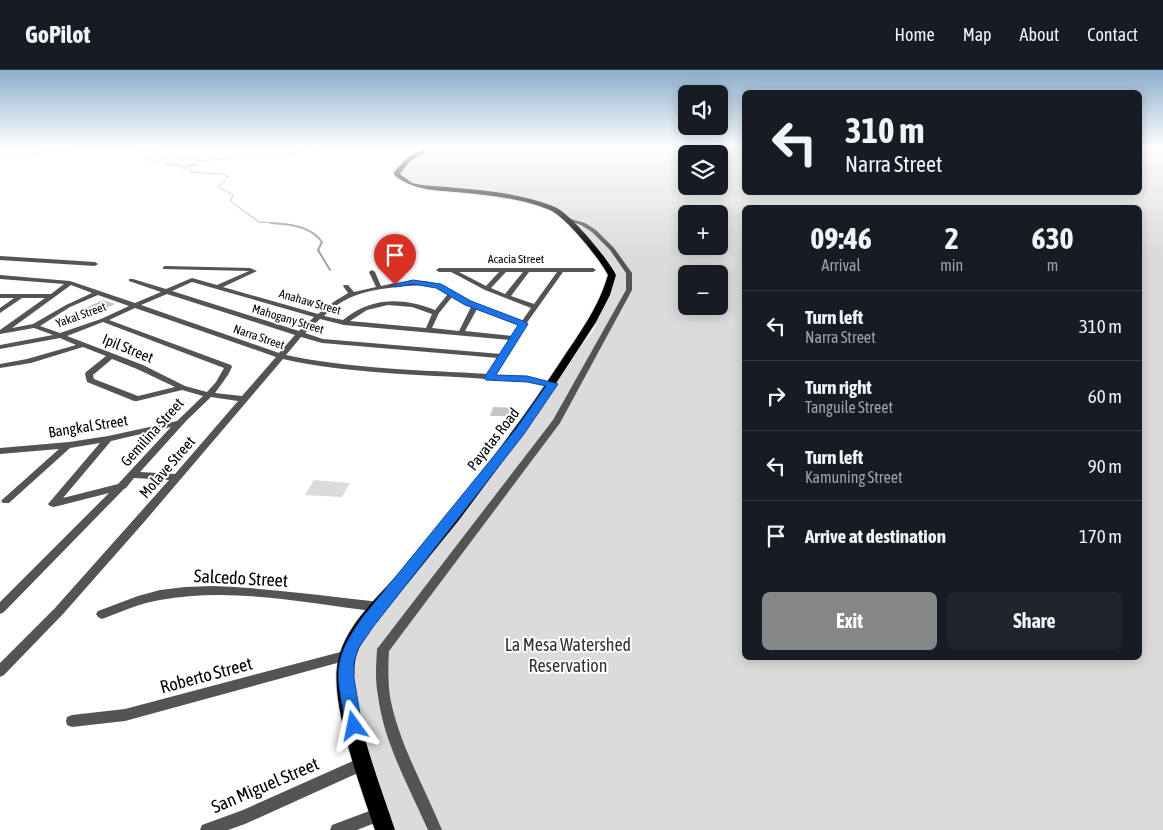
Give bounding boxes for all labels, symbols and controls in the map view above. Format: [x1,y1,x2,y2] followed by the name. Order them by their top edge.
[25,21,90,48] text: GoPilot
[895,24,935,45] text: Home
[963,24,992,45] text: Map
[1020,24,1059,45] text: About
[1087,24,1138,45] text: Contact
[678,85,728,315] map controls
[678,85,728,135] button: sound
[762,110,827,175] icon: left
[845,110,924,150] text: 310 m
[678,145,728,195] button: layers
[845,151,942,177] text: Narra Street
[678,205,728,255] button: +
[810,221,872,255] text: 09:46
[945,221,959,255] text: 2
[1031,221,1074,255] text: 630
[374,234,416,285] pin
[381,241,409,269] icon: arrive
[488,252,545,266] street label: Acacia Street
[822,256,861,274] text: Arrival
[940,256,963,274] text: min
[1047,256,1058,274] text: m
[678,265,728,315] button: −
[277,286,343,318] street label: Anahaw Street
[54,299,108,331] street label: Yakal Street
[250,301,326,337] street label: Mahogany Street
[805,306,863,328] text: Turn left
[762,312,790,340] icon: left
[1079,315,1122,337] text: 310 m
[232,322,287,352] street label: Narra Street
[805,328,876,346] text: Narra Street
[100,330,156,366] street label: Ipil Street
[805,376,872,398] text: Turn right
[762,382,790,410] icon: right
[1088,385,1122,407] text: 60 m
[117,394,187,470] street label: Gemilina Street
[805,398,893,416] text: Tanguile Street
[463,404,523,474] street label: Payatas Road
[47,411,129,441] street label: Bangkal Street
[136,433,198,501] street label: Molave Street
[805,446,863,468] text: Turn left
[762,452,790,480] icon: left
[1088,455,1122,477] text: 90 m
[805,468,903,486] text: Kamuning Street
[762,522,790,550] icon: arrive
[805,525,946,547] text: Arrive at destination
[1079,525,1122,547] text: 170 m
[193,565,289,591] street label: Salcedo Street
[762,592,937,650] button: Exit
[947,592,1122,650] button: Share
[505,634,631,676] park label: La Mesa Watershed Reservation
[158,653,254,697] street label: Roberto Street
[327,699,379,751] position arrow
[208,753,322,817] street label: San Miguel Street

